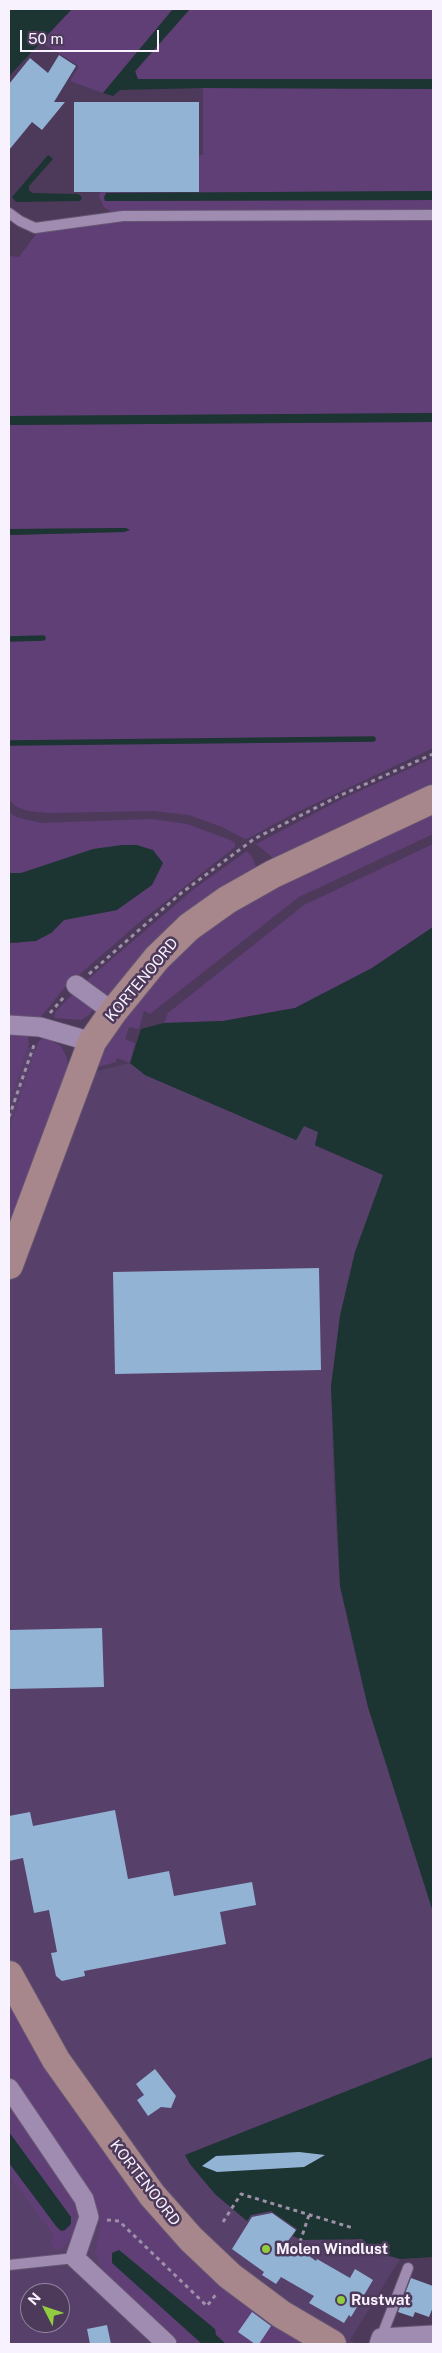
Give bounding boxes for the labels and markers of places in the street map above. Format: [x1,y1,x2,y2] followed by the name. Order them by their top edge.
[276,2240,388,2258] place label: Molen Windlust
[260,2243,272,2255] marker: Molen Windlust
[351,2291,410,2309] place label: Rustwat
[335,2294,347,2306] marker: Rustwat

